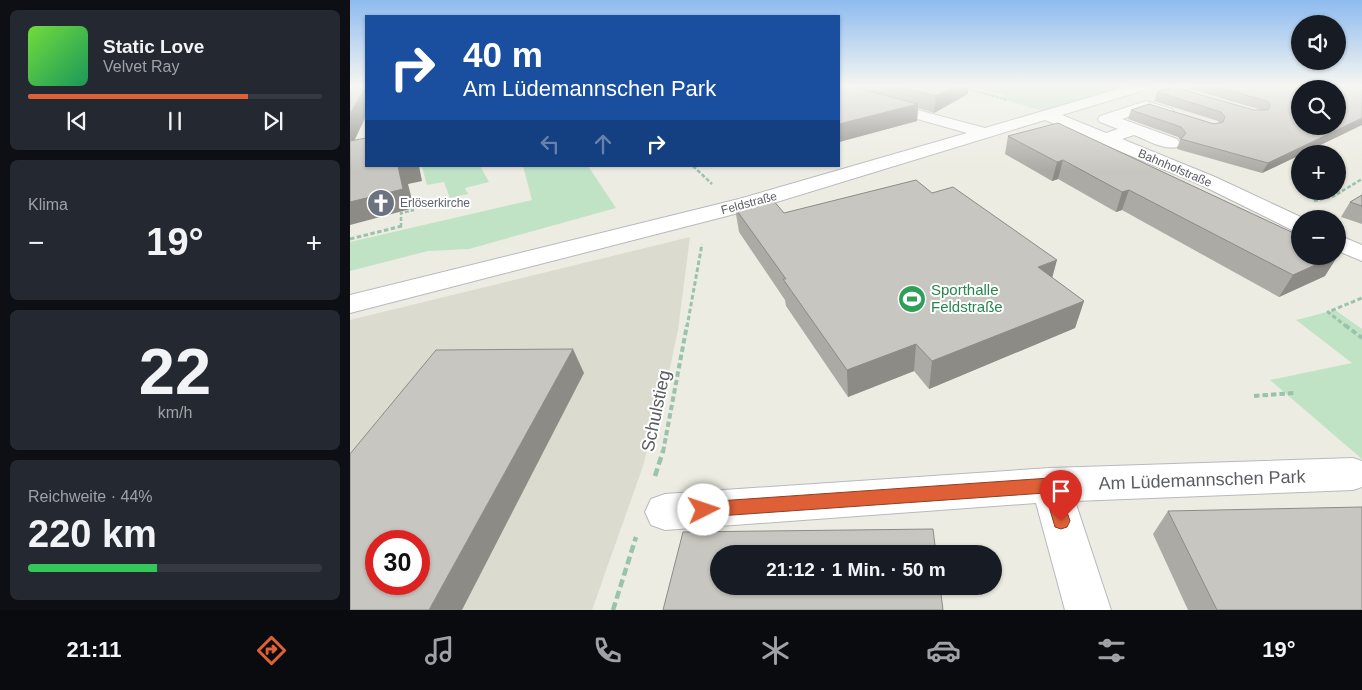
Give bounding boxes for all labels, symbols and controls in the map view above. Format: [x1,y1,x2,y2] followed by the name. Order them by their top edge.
[1291,15,1346,265] map controls
[1291,15,1346,70] button: sound
[380,35,445,100] icon: right
[463,35,543,74] text: 40 m
[103,36,204,57] text: Static Love
[103,58,179,75] text: Velvet Ray
[463,76,716,101] text: Am Lüdemannschen Park
[1291,80,1346,135] button: search
[63,107,91,135] icon: previous
[161,107,189,135] icon: pause
[259,107,287,135] icon: next
[536,130,564,158] icon: left
[589,130,617,158] icon: ahead
[642,130,670,158] icon: right
[1291,145,1346,200] button: +
[1136,146,1214,190] street label: Bahnhofstraße
[366,188,396,218] church icon: Erlöserkirche
[719,189,779,217] street label: Feldstraße
[28,196,68,213] text: Klima
[400,196,470,210] place label: Erlöserkirche
[1291,210,1346,265] button: −
[146,221,204,263] text: 19°
[28,227,44,258] text: −
[306,227,322,258] text: +
[931,281,1003,315] place label: Sporthalle Feldstraße
[897,284,927,314] sports icon: Sporthalle Feldstraße
[139,335,211,408] text: 22
[638,368,674,454] street label: Schulstieg
[158,404,192,421] text: km/h
[1098,466,1307,494] street label: Am Lüdemannschen Park
[1040,470,1082,521] pin
[1047,477,1075,505] icon: arrive
[677,483,729,535] position arrow
[28,488,153,505] text: Reichweite · 44%
[28,513,157,555] text: 220 km
[365,530,430,595] speed limit sign: 30
[766,559,946,580] text: 21:12 · 1 Min. · 50 m
[254,633,289,668] icon: directions
[422,633,457,668] icon: music
[590,633,625,668] icon: phone
[758,633,793,668] icon: climate
[926,633,961,668] icon: car
[1094,633,1129,668] icon: filters
[66,637,122,662] text: 21:11
[1262,637,1295,662] text: 19°

